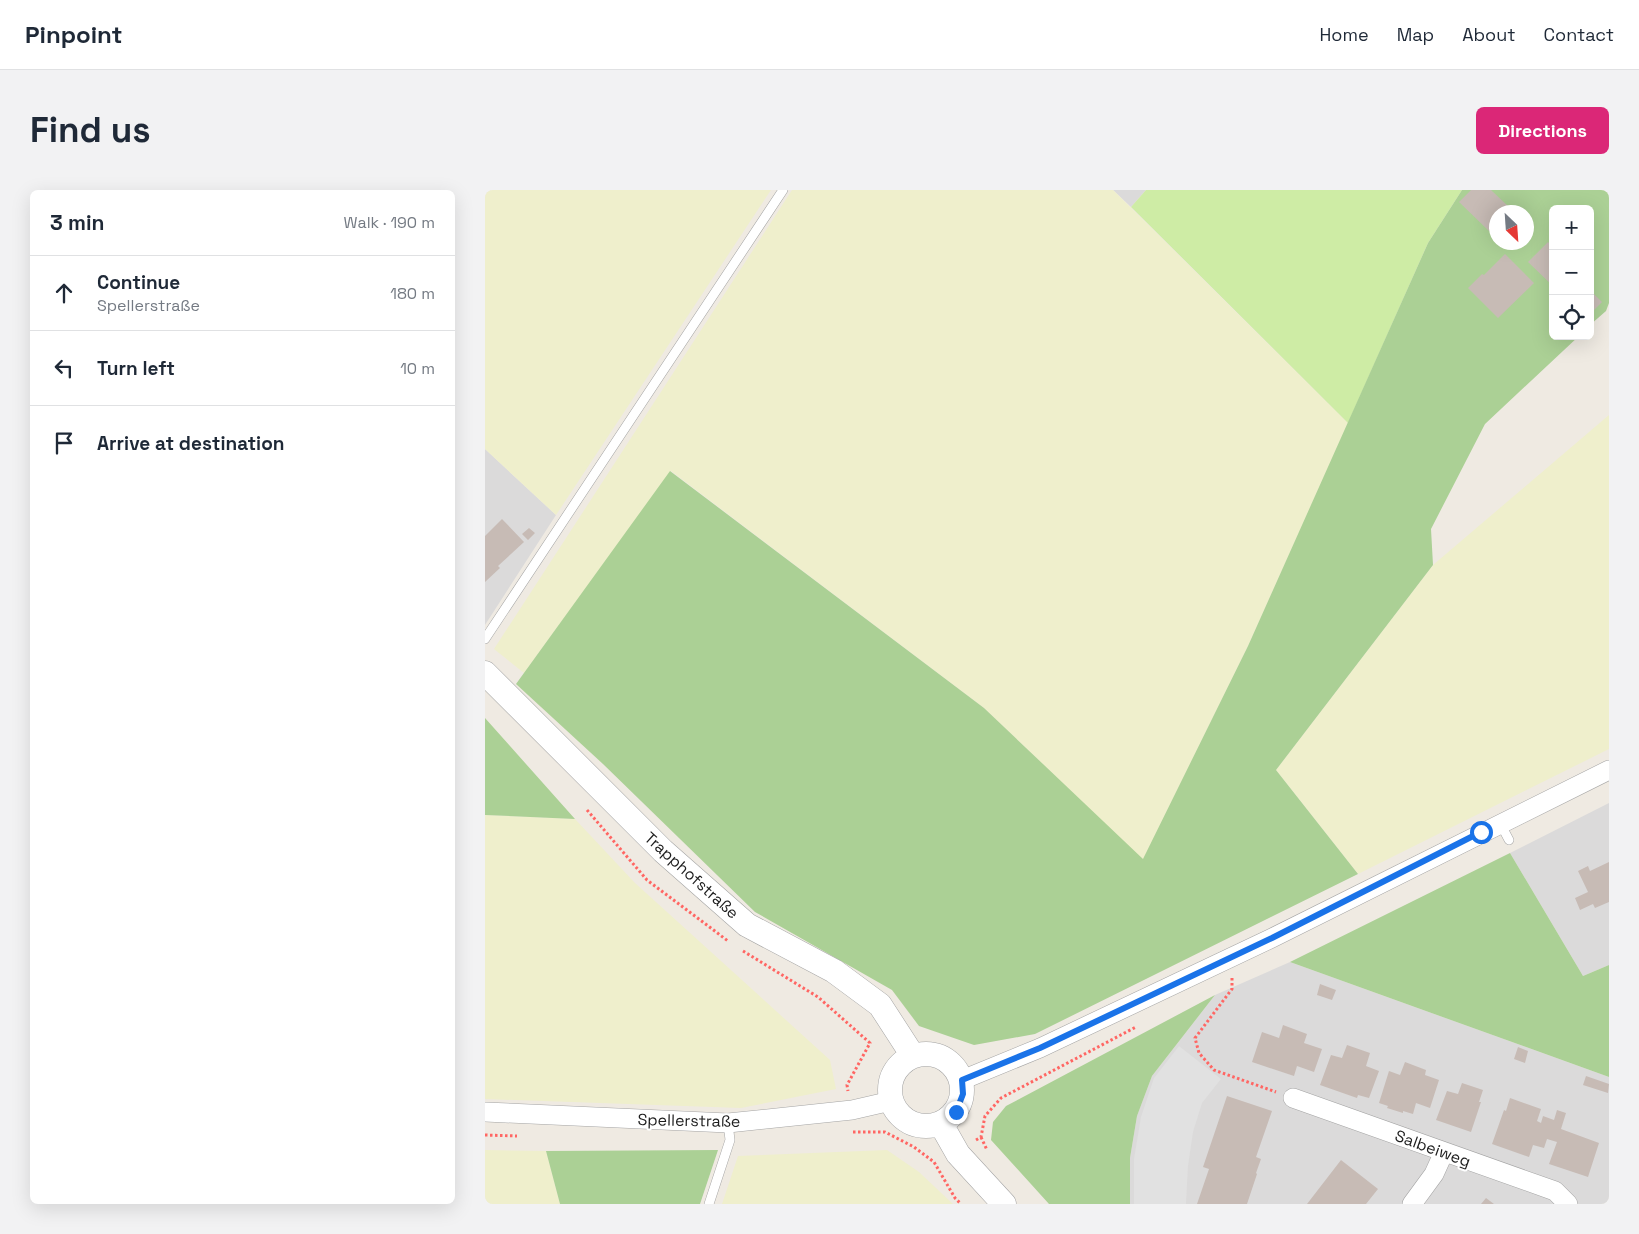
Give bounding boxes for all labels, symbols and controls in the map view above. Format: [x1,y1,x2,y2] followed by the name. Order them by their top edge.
[25,19,122,50] text: Pinpoint
[1320,23,1369,46] text: Home
[1397,23,1434,46] text: Map
[1462,23,1516,46] text: About
[1544,23,1614,46] text: Contact
[1476,107,1609,154] button: Directions
[30,108,151,152] text: Find us
[1489,205,1534,250] north arrow
[1549,205,1594,340] map controls
[1549,205,1594,250] button: +
[50,209,105,236] text: 3 min
[344,212,435,233] text: Walk · 190 m
[1549,250,1594,295] button: −
[97,270,180,295] text: Continue
[50,279,78,307] icon: ahead
[390,283,435,304] text: 180 m
[97,295,200,316] text: Spellerstraße
[1549,295,1594,340] button: locate
[50,354,78,382] icon: left
[97,356,175,381] text: Turn left
[400,358,435,379] text: 10 m
[50,429,78,457] icon: arrive
[97,431,285,456] text: Arrive at destination
[1470,821,1493,844] route start
[640,827,743,923] street label: Trapphofstraße
[945,1101,968,1124] route end
[637,1109,741,1132] street label: Spellerstraße
[1392,1125,1474,1172] street label: Salbeiweg

